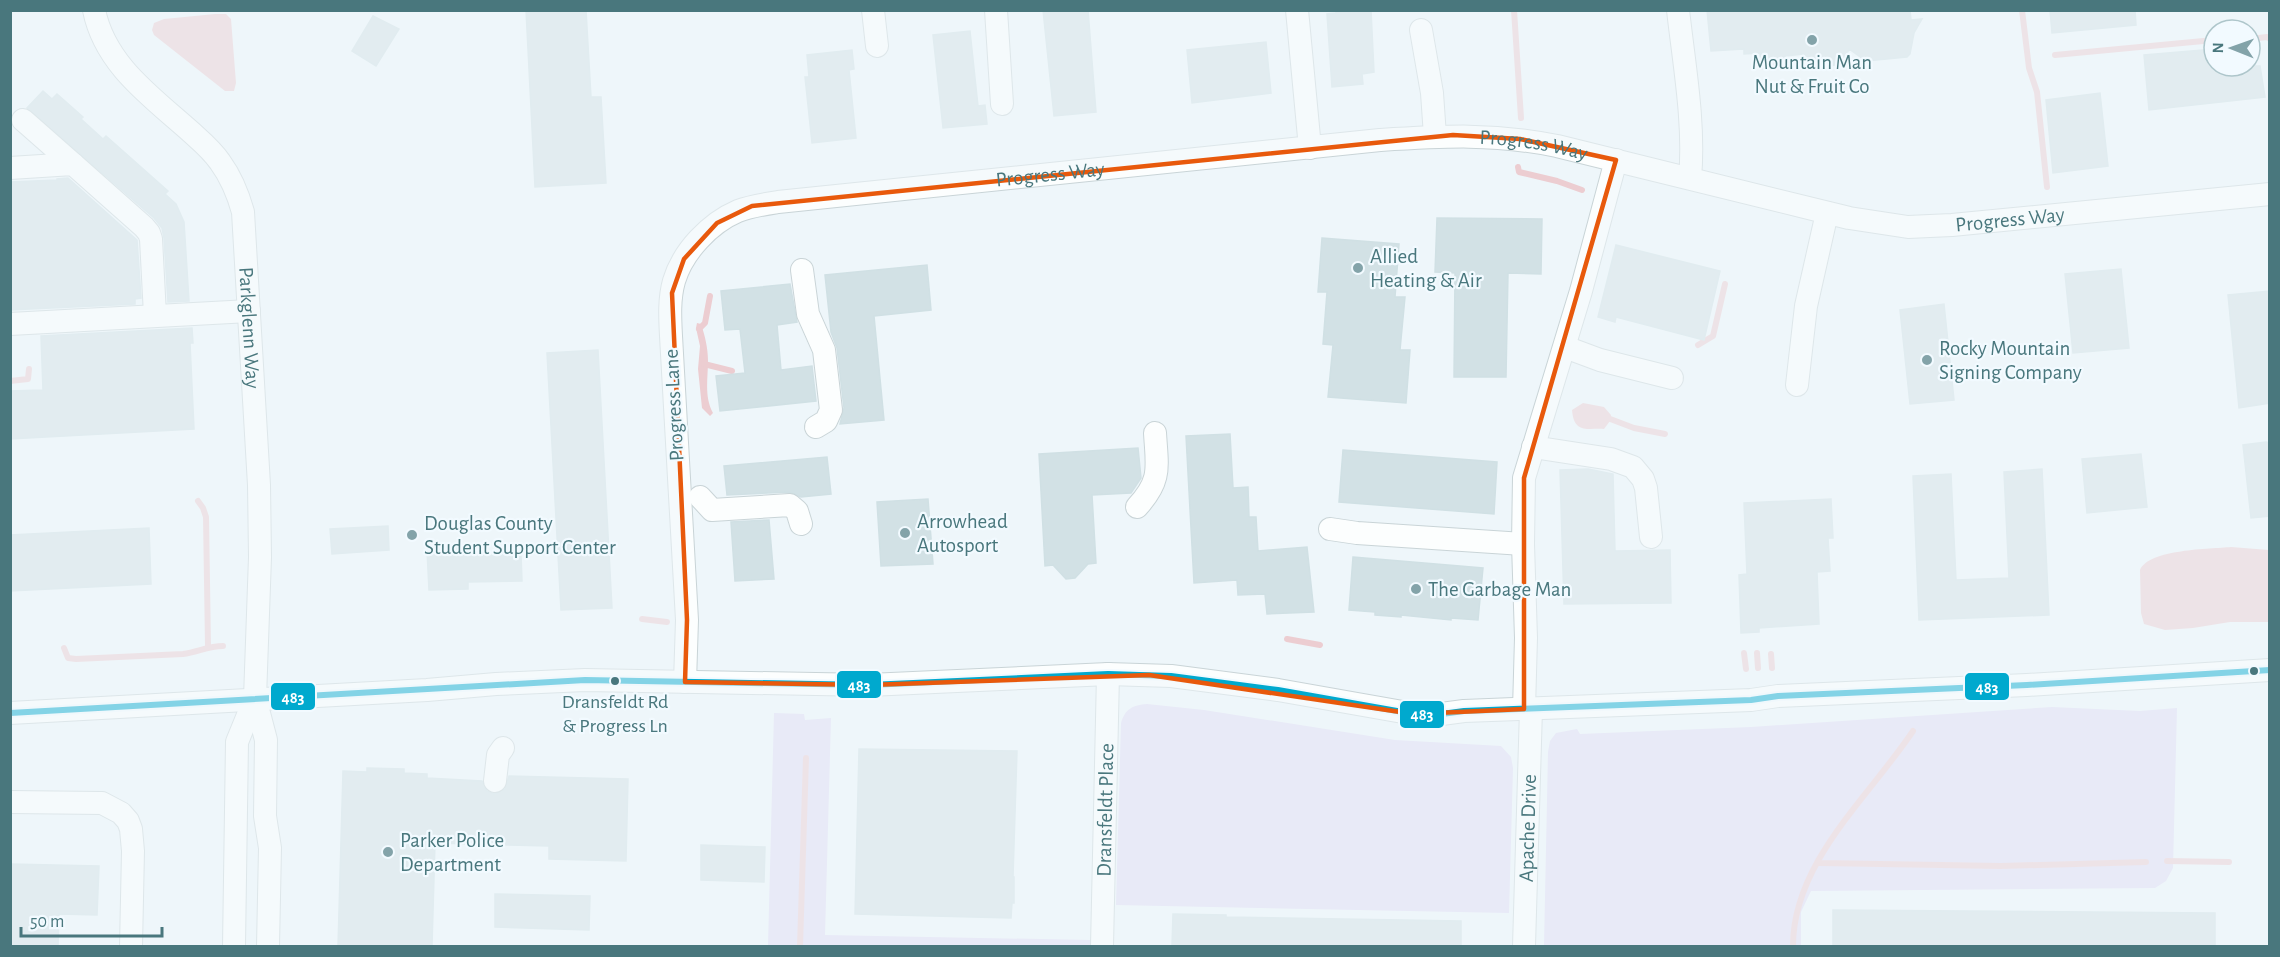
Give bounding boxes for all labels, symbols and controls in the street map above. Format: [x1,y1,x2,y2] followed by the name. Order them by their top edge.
[2202,18,2262,78] north arrow
[1805,33,1819,47] marker: Mountain Man Nut & Fruit Co
[2210,42,2226,53] text: N
[1752,52,1872,97] place label: Mountain Man Nut & Fruit Co
[1479,126,1590,164] street label: Progress Way
[995,158,1106,190] street label: Progress Way
[1954,204,2065,235] street label: Progress Way
[1370,246,1482,291] place label: Allied Heating & Air
[1351,261,1365,275] marker: Allied Heating & Air
[236,266,264,389] street label: Parkglenn Way
[1939,338,2082,383] place label: Rocky Mountain Signing Company
[661,348,687,462] street label: Progress Lane
[1920,353,1934,367] marker: Rocky Mountain Signing Company
[917,511,1008,556] place label: Arrowhead Autosport
[424,513,616,558] place label: Douglas County Student Support Center
[898,526,912,540] marker: Arrowhead Autosport
[405,528,419,542] marker: Douglas County Student Support Center
[1428,579,1571,600] place label: The Garbage Man
[1409,582,1423,596] marker: The Garbage Man
[2248,665,2260,677] unlabelled marker
[836,670,882,699] line badge: 483
[1964,672,2010,701] line badge: 483
[609,675,621,687] marker: Dransfeldt Rd & Progress Ln
[848,678,871,694] text: 483
[1976,680,1999,696] text: 483
[270,682,316,711] line badge: 483
[282,690,305,706] text: 483
[562,692,668,736] place label: Dransfeldt Rd & Progress Ln
[1399,700,1445,729] line badge: 483
[1411,707,1434,723] text: 483
[1093,743,1117,877] street label: Dransfeldt Place
[1515,774,1540,882] street label: Apache Drive
[400,830,504,875] place label: Parker Police Department
[381,845,395,859] marker: Parker Police Department
[21,900,162,938] scale bar
[30,913,64,931] text: 50 m

